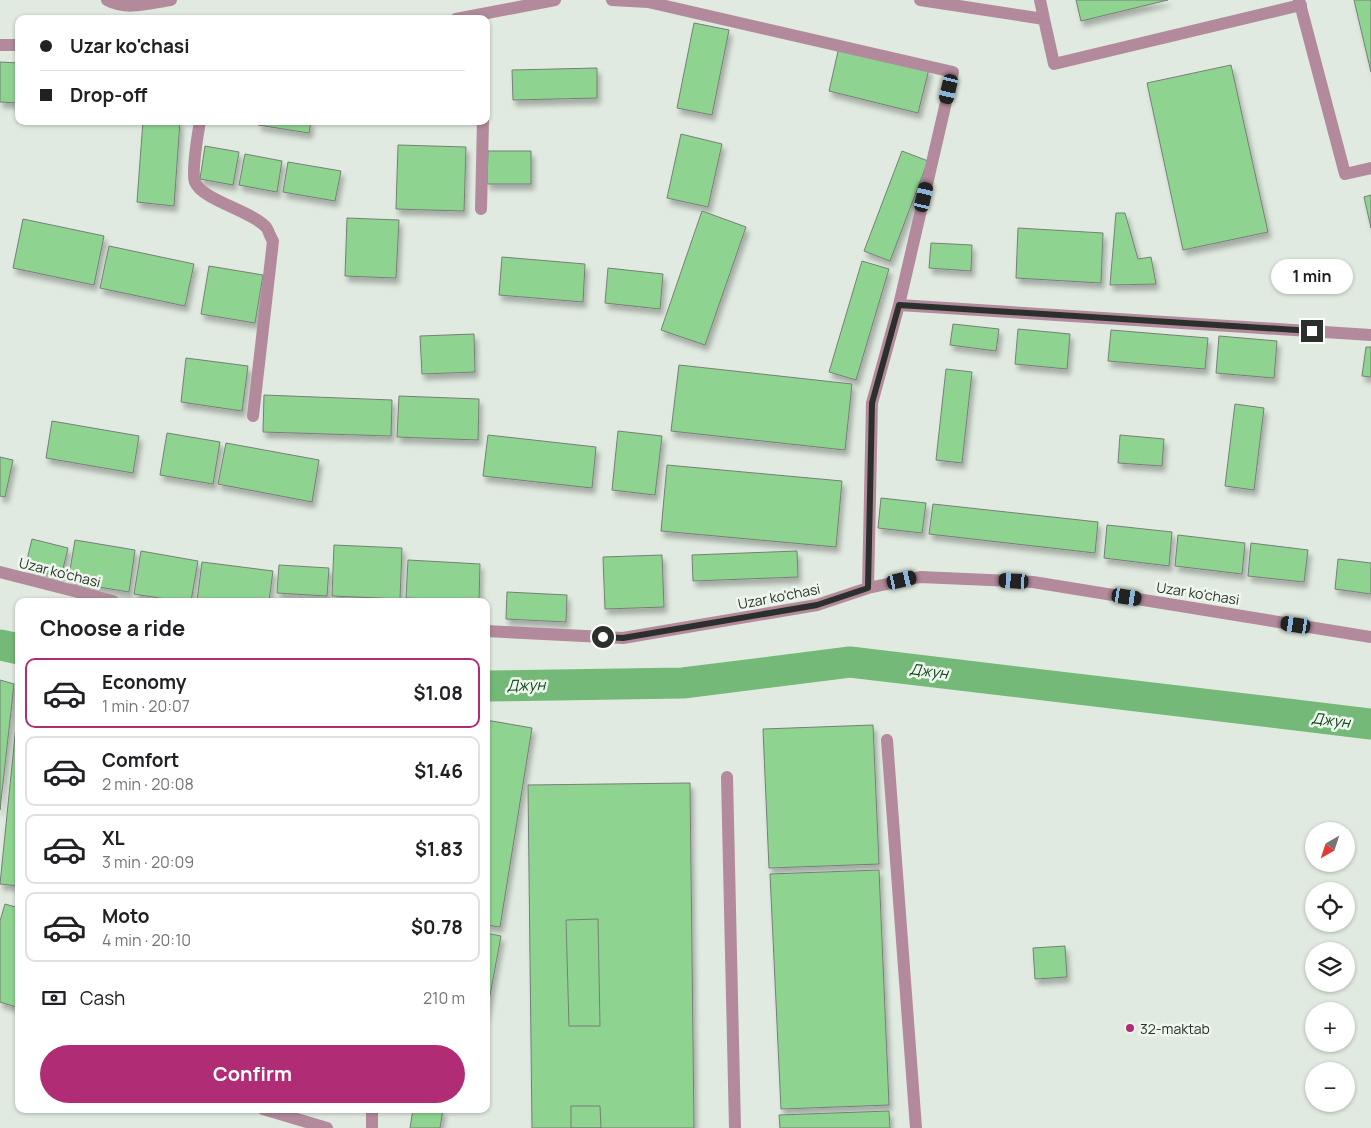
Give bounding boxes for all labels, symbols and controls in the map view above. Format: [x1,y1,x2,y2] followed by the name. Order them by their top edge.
[70,33,190,59] text: Uzar ko'chasi
[938,73,959,105] car
[70,82,147,108] text: Drop-off
[913,181,934,213] car
[1271,258,1353,294] callout: 1 min
[1292,265,1332,287] text: 1 min
[1301,320,1323,342] route end
[17,553,103,591] street label: Uzar ko'chasi
[885,569,918,591] car
[998,573,1029,589] car
[1155,577,1241,609] street label: Uzar ko'chasi
[736,579,822,613] street label: Uzar ko'chasi
[1111,587,1142,607] car
[40,613,185,643] text: Choose a ride
[1280,615,1311,635] car
[592,626,614,648] route start
[909,658,950,684] water label: Джун
[102,669,186,695] text: Economy
[42,671,87,716] icon: car
[507,674,546,696] water label: Джун
[414,680,463,706] text: $1.08
[102,695,190,717] text: 1 min · 20:07
[1311,707,1352,733] water label: Джун
[102,747,179,773] text: Comfort
[42,749,87,794] icon: car
[414,758,463,784] text: $1.46
[102,773,194,795] text: 2 min · 20:08
[1305,822,1355,872] north arrow
[1305,822,1355,1112] map controls
[102,825,125,851] text: XL
[42,827,87,872] icon: car
[415,836,463,862] text: $1.83
[102,851,194,873] text: 3 min · 20:09
[1305,882,1355,932] button: locate
[102,903,149,929] text: Moto
[42,905,87,950] icon: car
[411,914,463,940] text: $0.78
[102,929,191,951] text: 4 min · 20:10
[1305,942,1355,992] button: layers
[40,984,68,1012] icon: cash
[80,985,125,1011] text: Cash
[423,987,465,1009] text: 210 m
[1305,1002,1355,1052] button: +
[1140,1019,1210,1038] place label: 32-maktab
[1124,1022,1136,1034] marker: 32-maktab
[40,1045,465,1103] button: Confirm
[1305,1062,1355,1112] button: −

